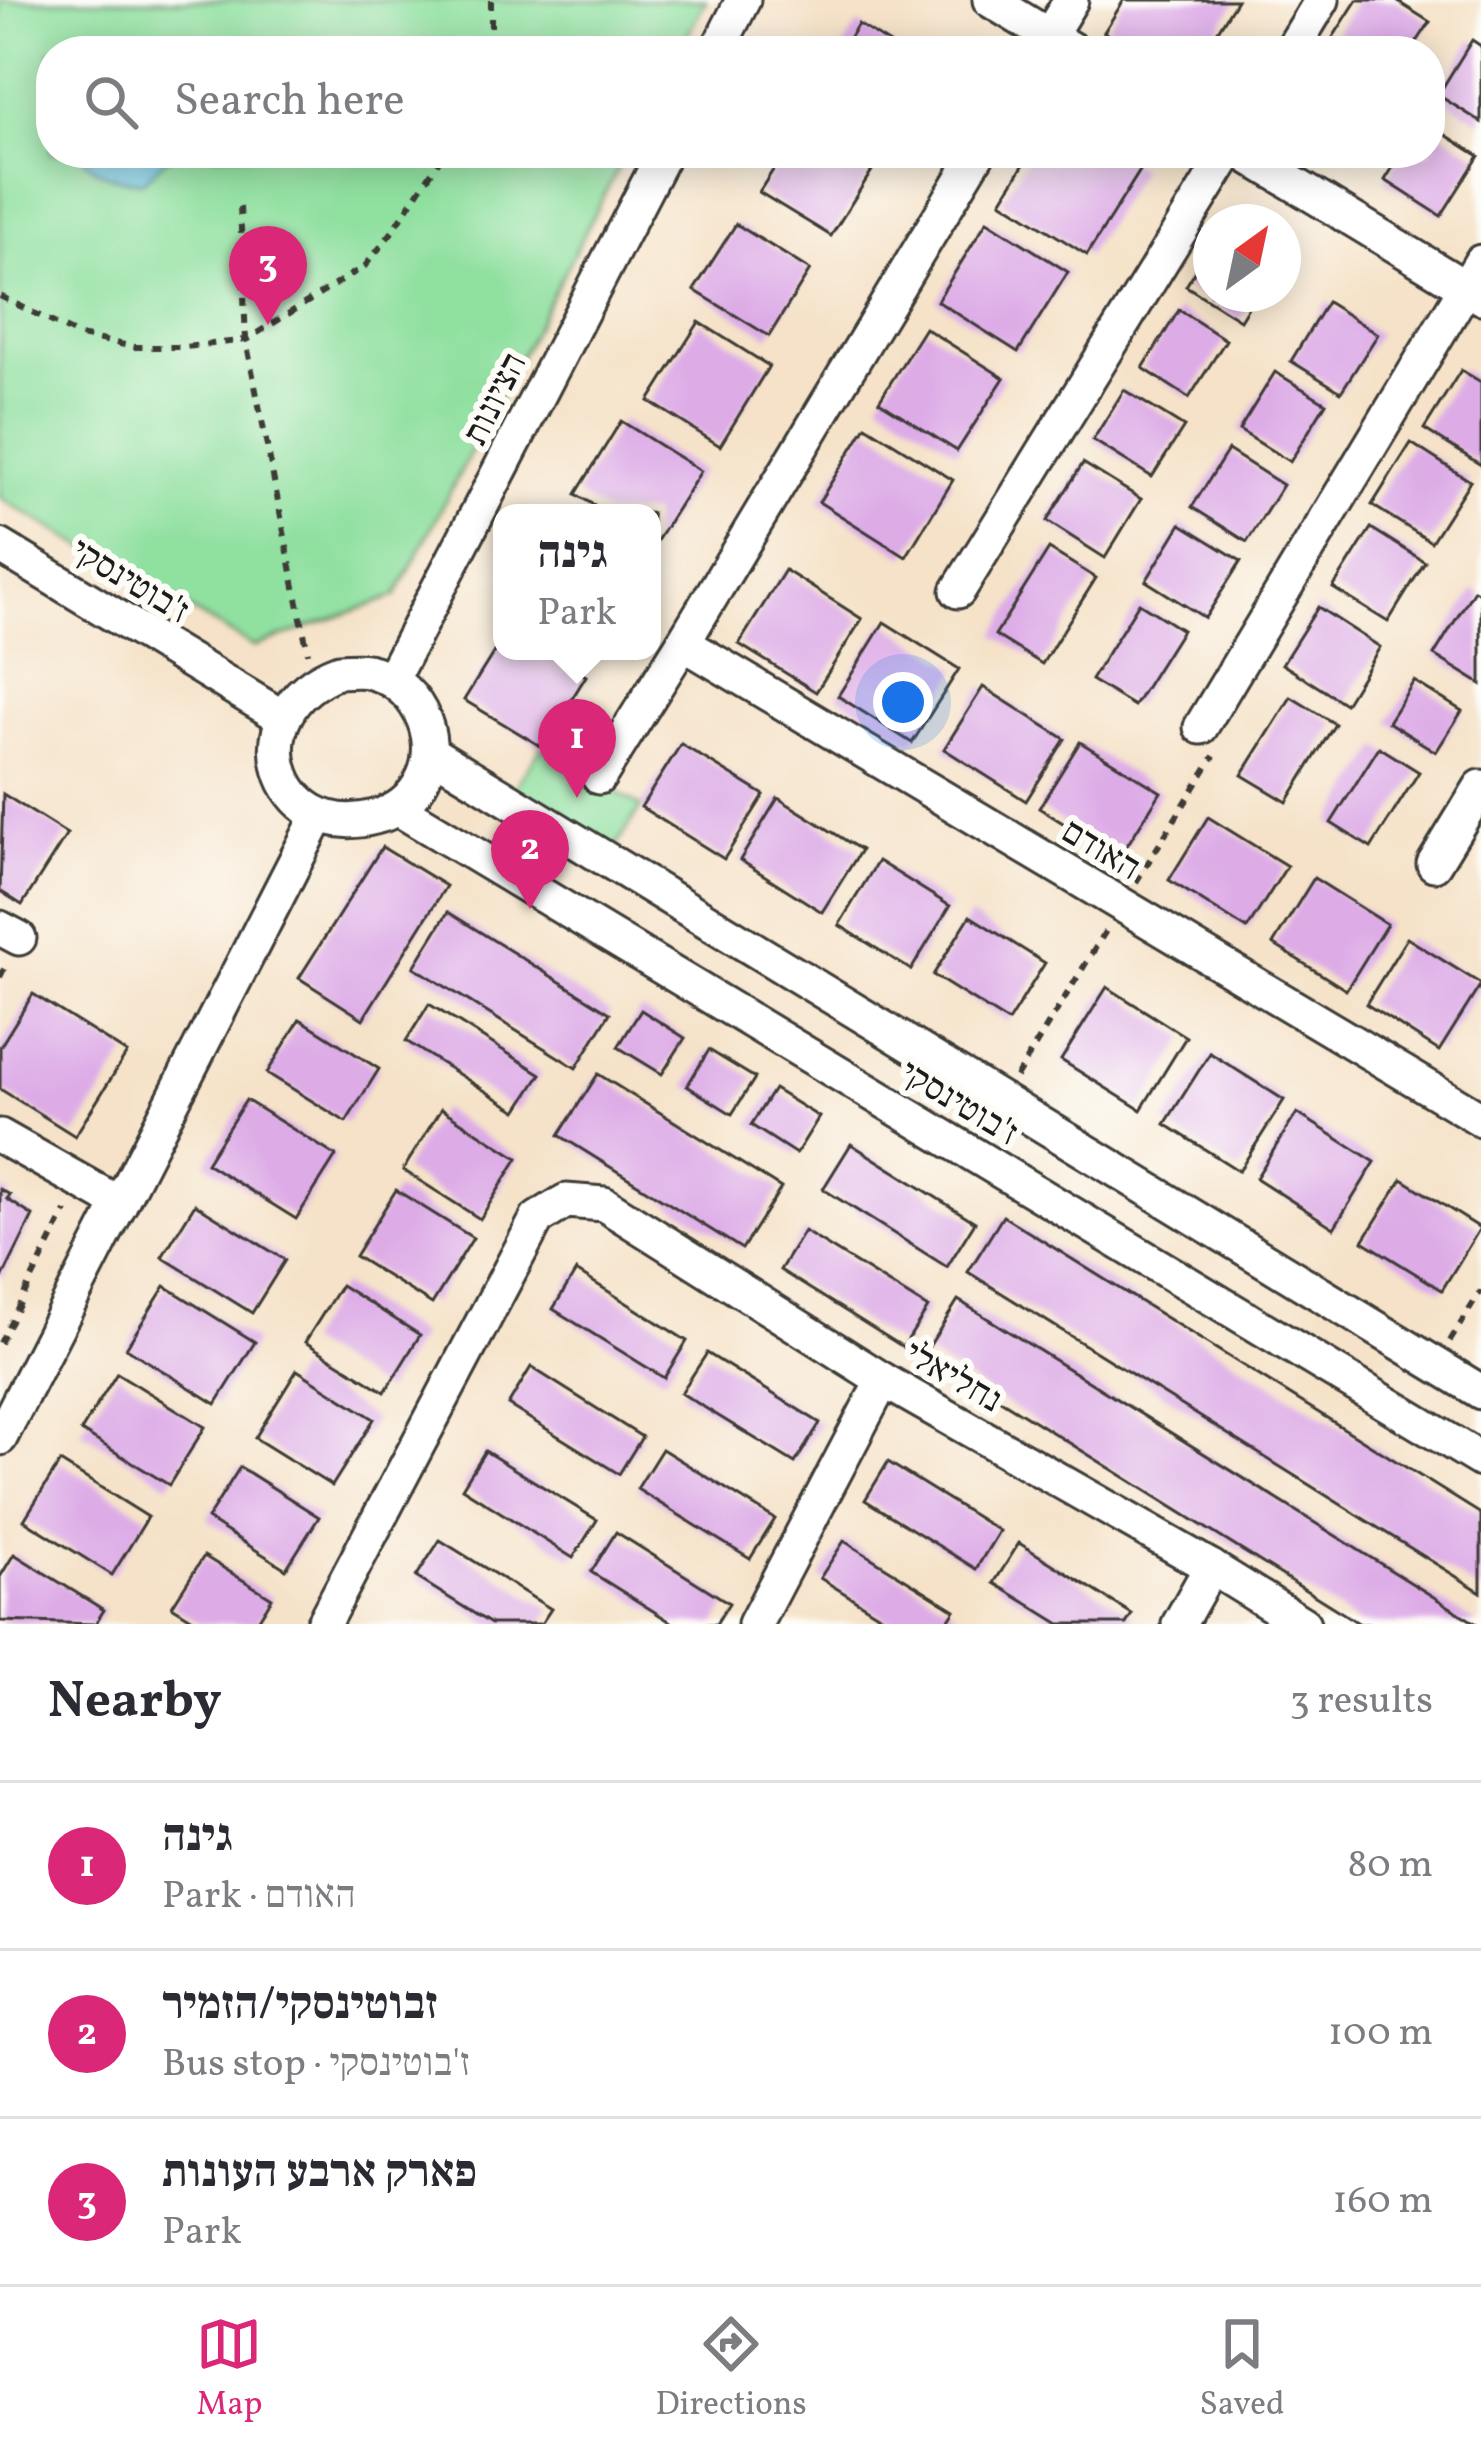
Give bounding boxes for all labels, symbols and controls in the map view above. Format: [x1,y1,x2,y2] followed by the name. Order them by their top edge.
[36,36,1445,168] search box
[78,69,144,135] icon: search
[174,71,405,134] text: Search here
[1193,204,1301,312] north arrow
[229,226,307,325] pin: 3
[452,345,541,455] street label: הציונות
[493,504,661,660] popup
[537,524,608,587] text: גינה
[60,528,198,637] street label: ז'בוטינסקי
[537,587,617,641] text: Park
[873,672,933,732] your location
[538,699,616,798] pin: 1
[1051,808,1149,894] street label: האודם
[491,810,569,909] pin: 2
[889,1050,1027,1159] street label: ז'בוטינסקי
[894,1330,1010,1426] street label: נחליאלי
[48,1667,222,1738] text: Nearby
[1290,1675,1433,1729] text: 3 results
[162,1807,233,1870] text: גינה
[79,1839,95,1893] text: 1
[1347,1839,1433,1893] text: 80 m
[162,1870,356,1924] text: Park · האודם
[162,1975,438,2038] text: זבוטינסקי/הזמיר
[77,2007,97,2061] text: 2
[1328,2007,1433,2061] text: 100 m
[162,2038,470,2092] text: Bus stop · ז'בוטינסקי
[162,2143,477,2206] text: פארק ארבע העונות
[77,2175,97,2229] text: 3
[1332,2175,1433,2229] text: 160 m
[162,2206,242,2260] text: Park
[196,2311,263,2429] tab: Map
[655,2311,807,2429] tab: Directions
[1200,2311,1285,2429] tab: Saved

